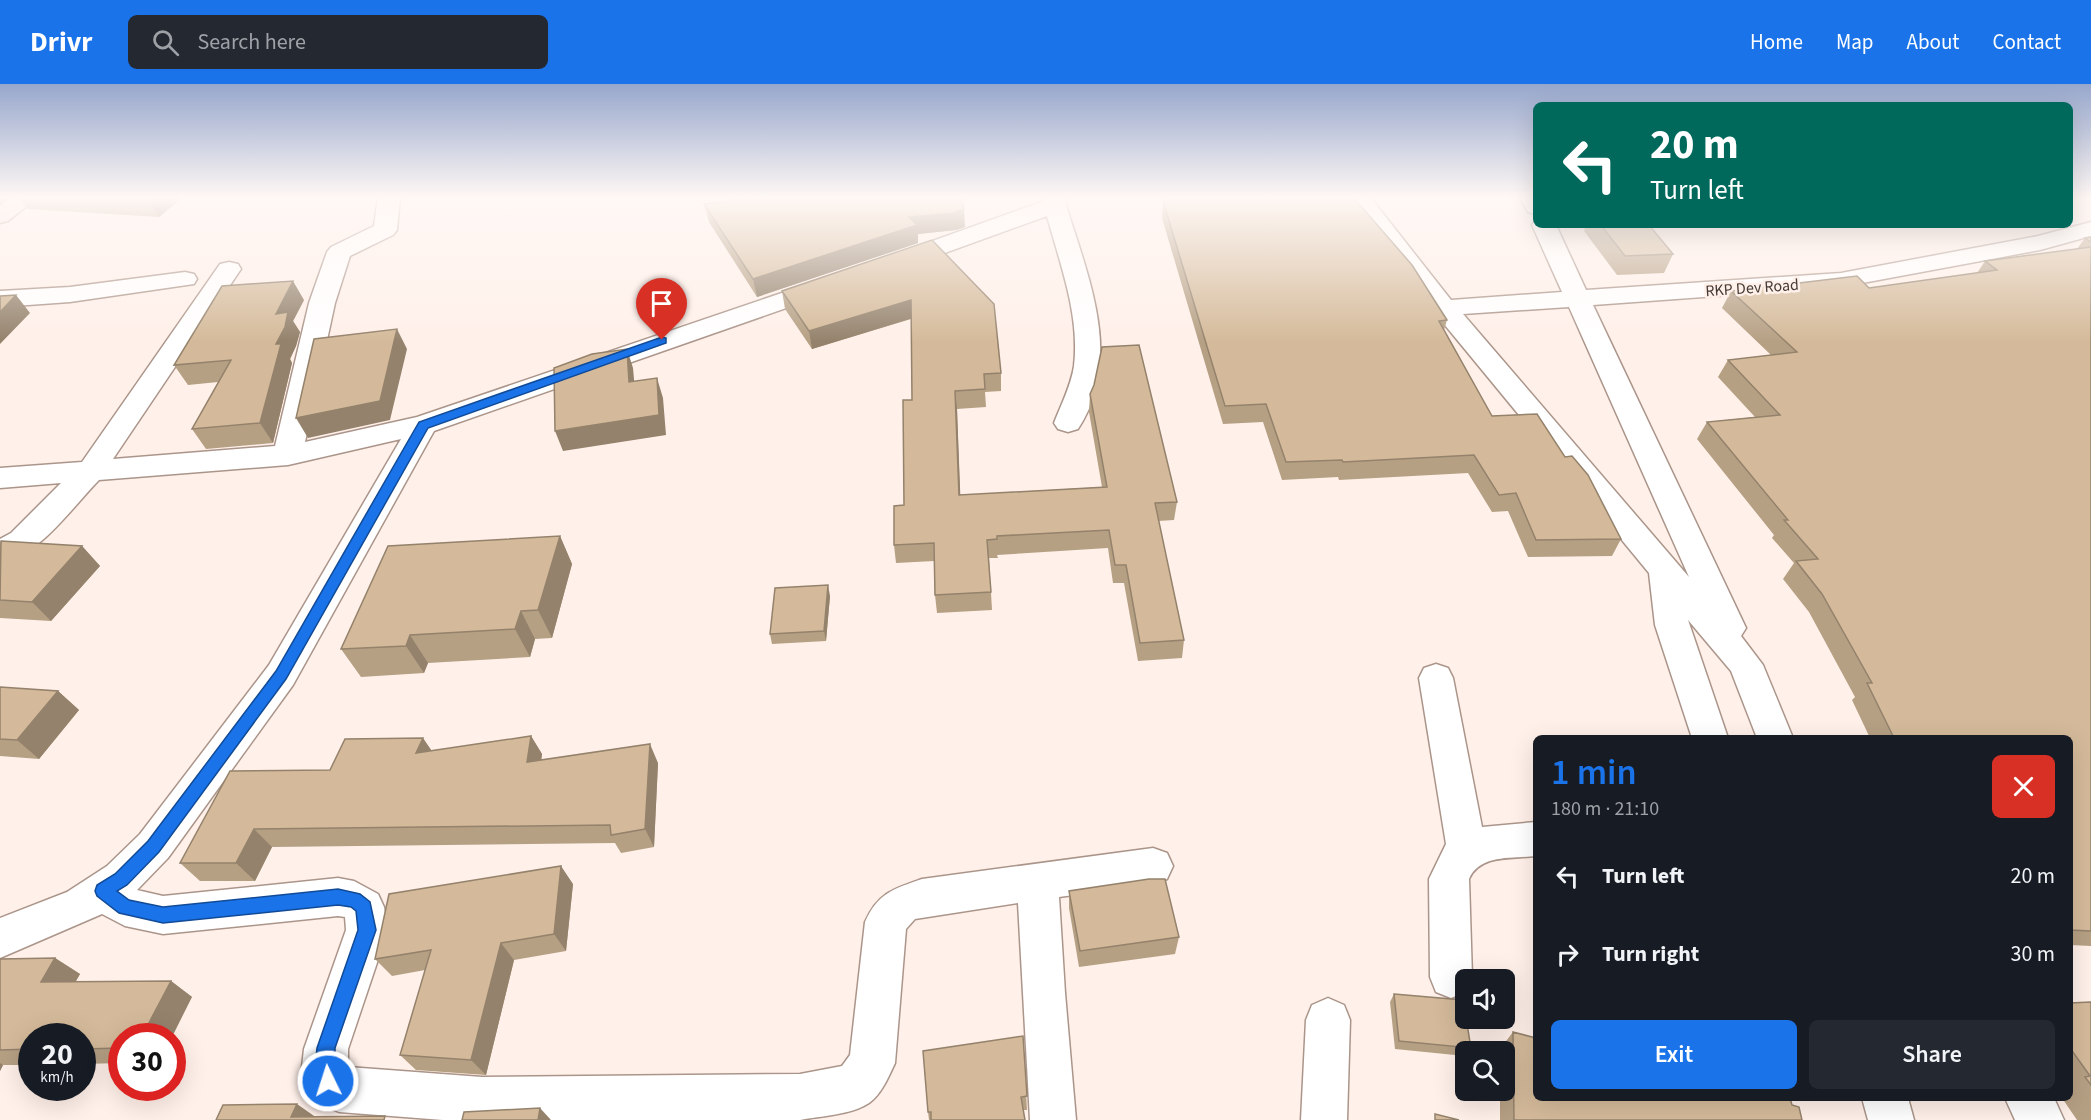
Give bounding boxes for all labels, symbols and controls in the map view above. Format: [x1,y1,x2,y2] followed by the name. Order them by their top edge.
[128,15,548,69] search box
[30,22,92,62] text: Drivr
[149,26,182,59] icon: search
[197,26,306,58] text: Search here
[1750,27,1803,57] text: Home
[1836,27,1874,57] text: Map
[1907,27,1959,57] text: About
[1992,27,2061,57] text: Contact
[1650,115,1739,175] text: 20 m
[1551,126,1629,204] icon: left
[1650,171,1744,210] text: Turn left
[1705,274,1799,302] street label: RKP Dev Road
[636,278,687,340] pin
[645,287,678,320] icon: arrive
[1551,747,1637,798] text: 1 min
[1992,755,2055,818] button: close
[1551,795,1659,823] text: 180 m · 21:10
[1551,860,1584,893] icon: left
[1602,860,1684,892] text: Turn left
[2010,860,2055,892] text: 20 m
[1551,938,1584,971] icon: right
[1602,938,1699,970] text: Turn right
[2010,938,2055,970] text: 30 m
[1455,969,1515,1101] map controls
[1455,969,1515,1029] button: sound
[1551,1020,1797,1089] button: Exit
[1809,1020,2055,1089] button: Share
[108,1023,186,1101] speed limit sign: 30
[41,1033,73,1076] text: 20
[1455,1041,1515,1101] button: search
[296,1049,360,1113] position arrow
[40,1067,74,1088] text: km/h

